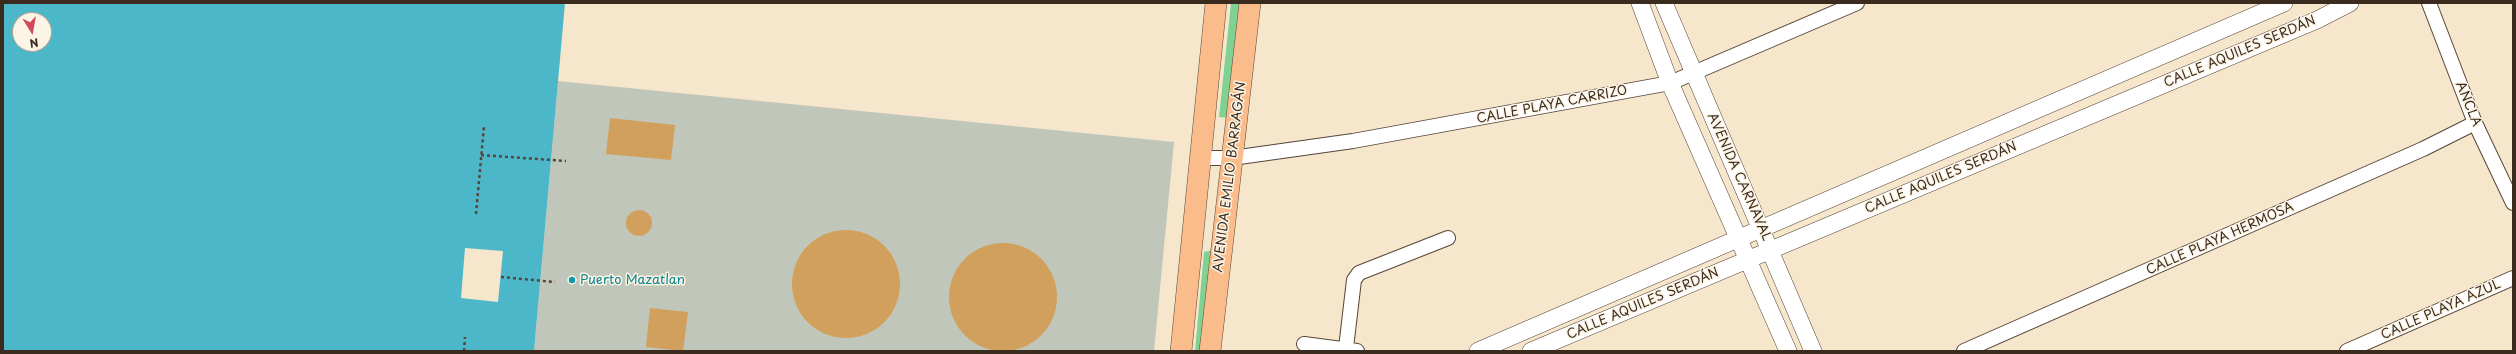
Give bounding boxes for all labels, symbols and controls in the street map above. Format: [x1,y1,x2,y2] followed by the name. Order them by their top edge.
[12,12,52,52] north arrow
[2162,13,2318,91] street label: CALLE AQUILES SERDÁN
[28,34,40,52] text: N
[2452,79,2484,129] street label: ANCLA
[1211,81,1249,273] street label: AVENIDA EMILIO BARRAGÁN
[1475,83,1629,127] street label: CALLE PLAYA CARRIZO
[1704,111,1774,243] street label: AVENIDA CARNAVAL
[1863,139,2019,217] street label: CALLE AQUILES SERDÁN
[2144,199,2296,279] street label: CALLE PLAYA HERMOSA
[1565,265,1721,343] street label: CALLE AQUILES SERDÁN
[580,272,685,288] place label: Puerto Mazatlan
[567,275,577,285] marker: Puerto Mazatlan
[2379,277,2503,343] street label: CALLE PLAYA AZUL

